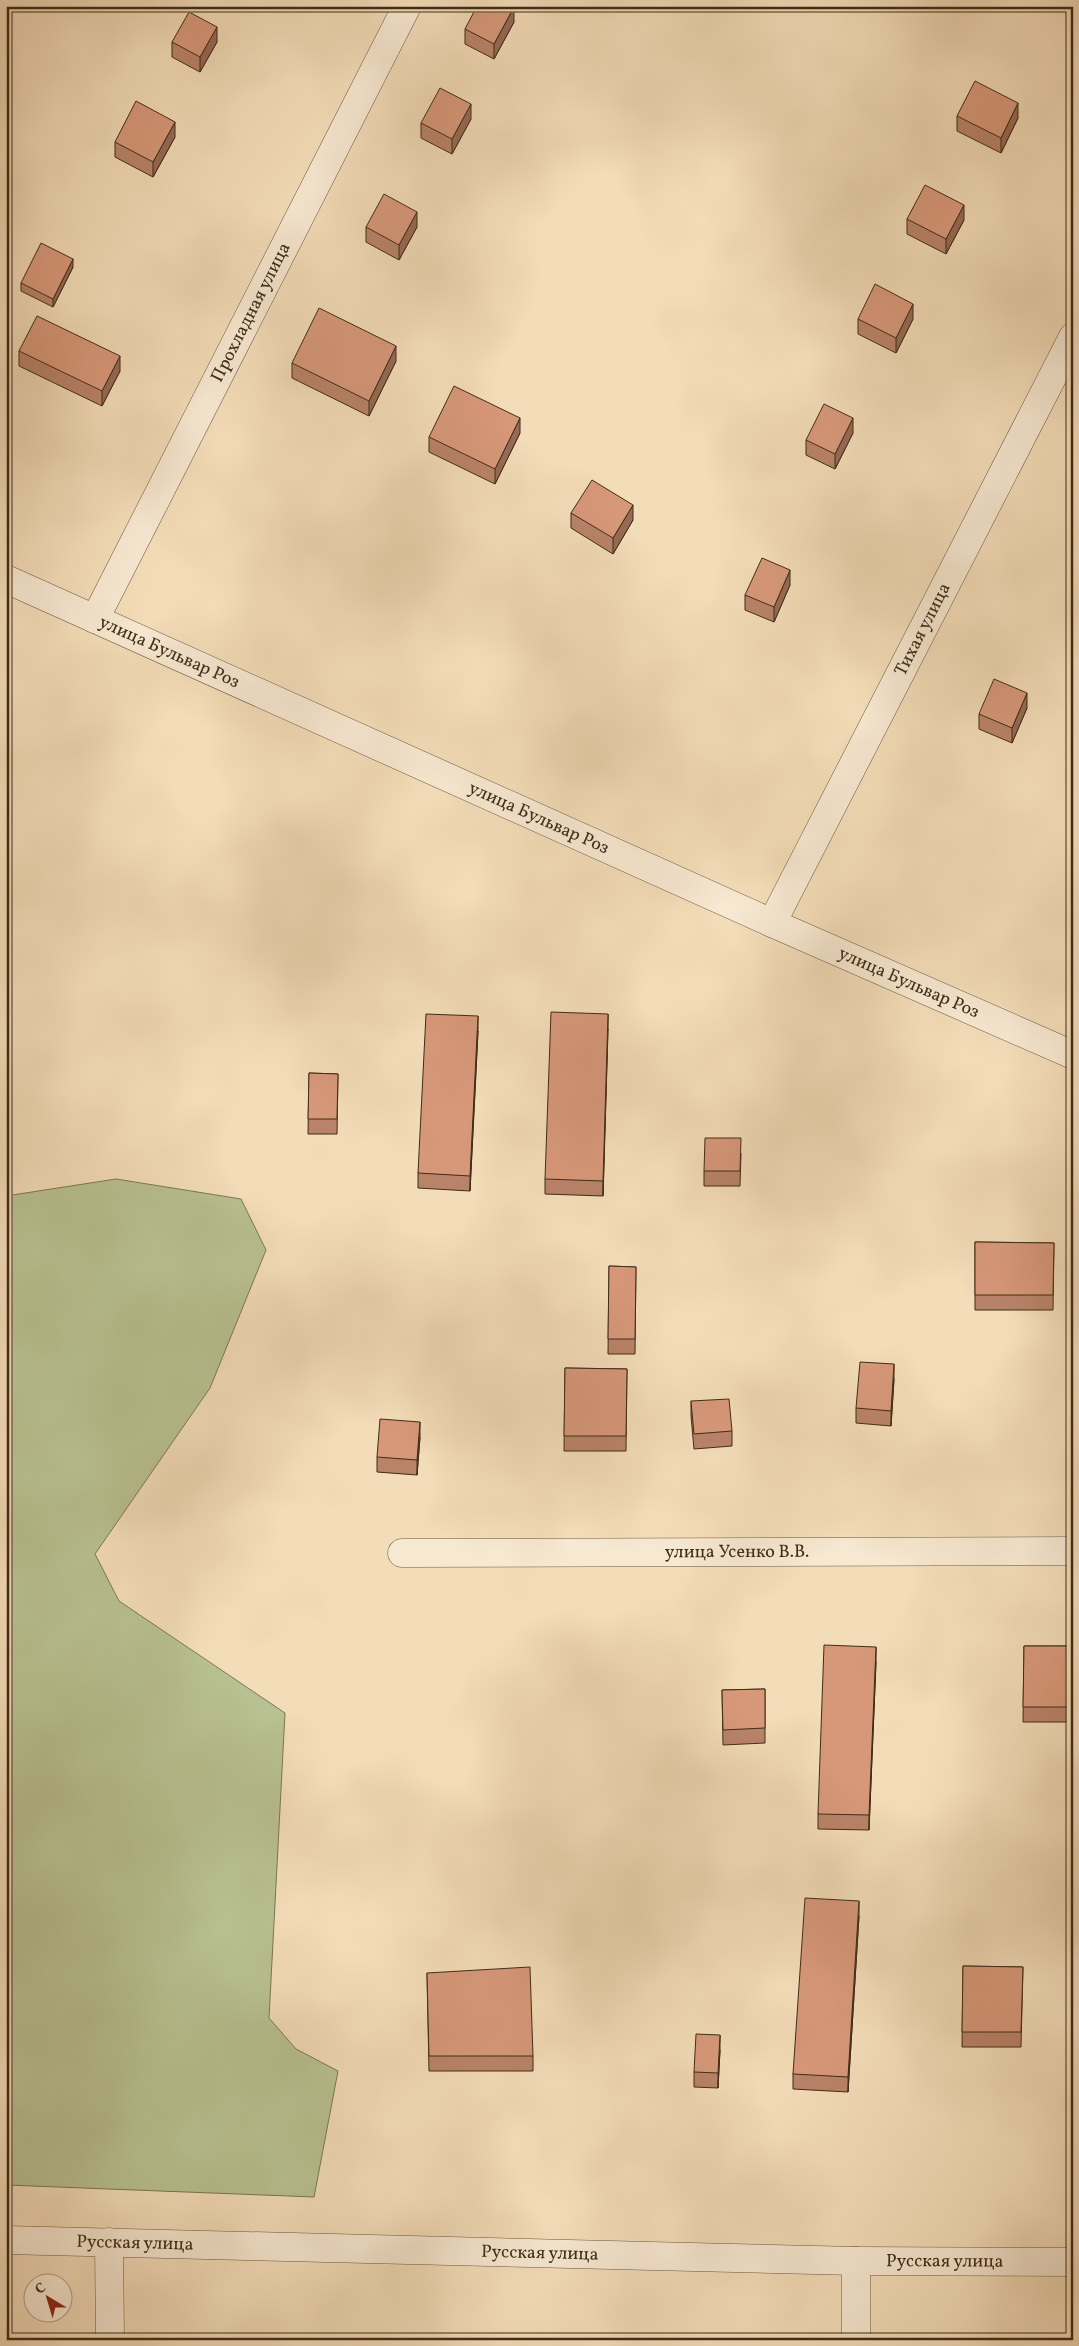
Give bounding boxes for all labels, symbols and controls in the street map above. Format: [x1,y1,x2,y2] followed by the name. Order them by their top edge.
[205,238,297,387] street label: Прохладная улица
[888,578,957,680] street label: Тихая улица
[95,610,244,695] street label: улица Бульвар Роз
[464,776,613,861] street label: улица Бульвар Роз
[834,941,983,1025] street label: улица Бульвар Роз
[665,1539,809,1565] street label: улица Усенко В.В.
[76,2229,194,2257] street label: Русская улица
[481,2239,599,2267] street label: Русская улица
[886,2249,1003,2274] street label: Русская улица
[22,2274,72,2324] north arrow
[32,2279,50,2299] text: С

